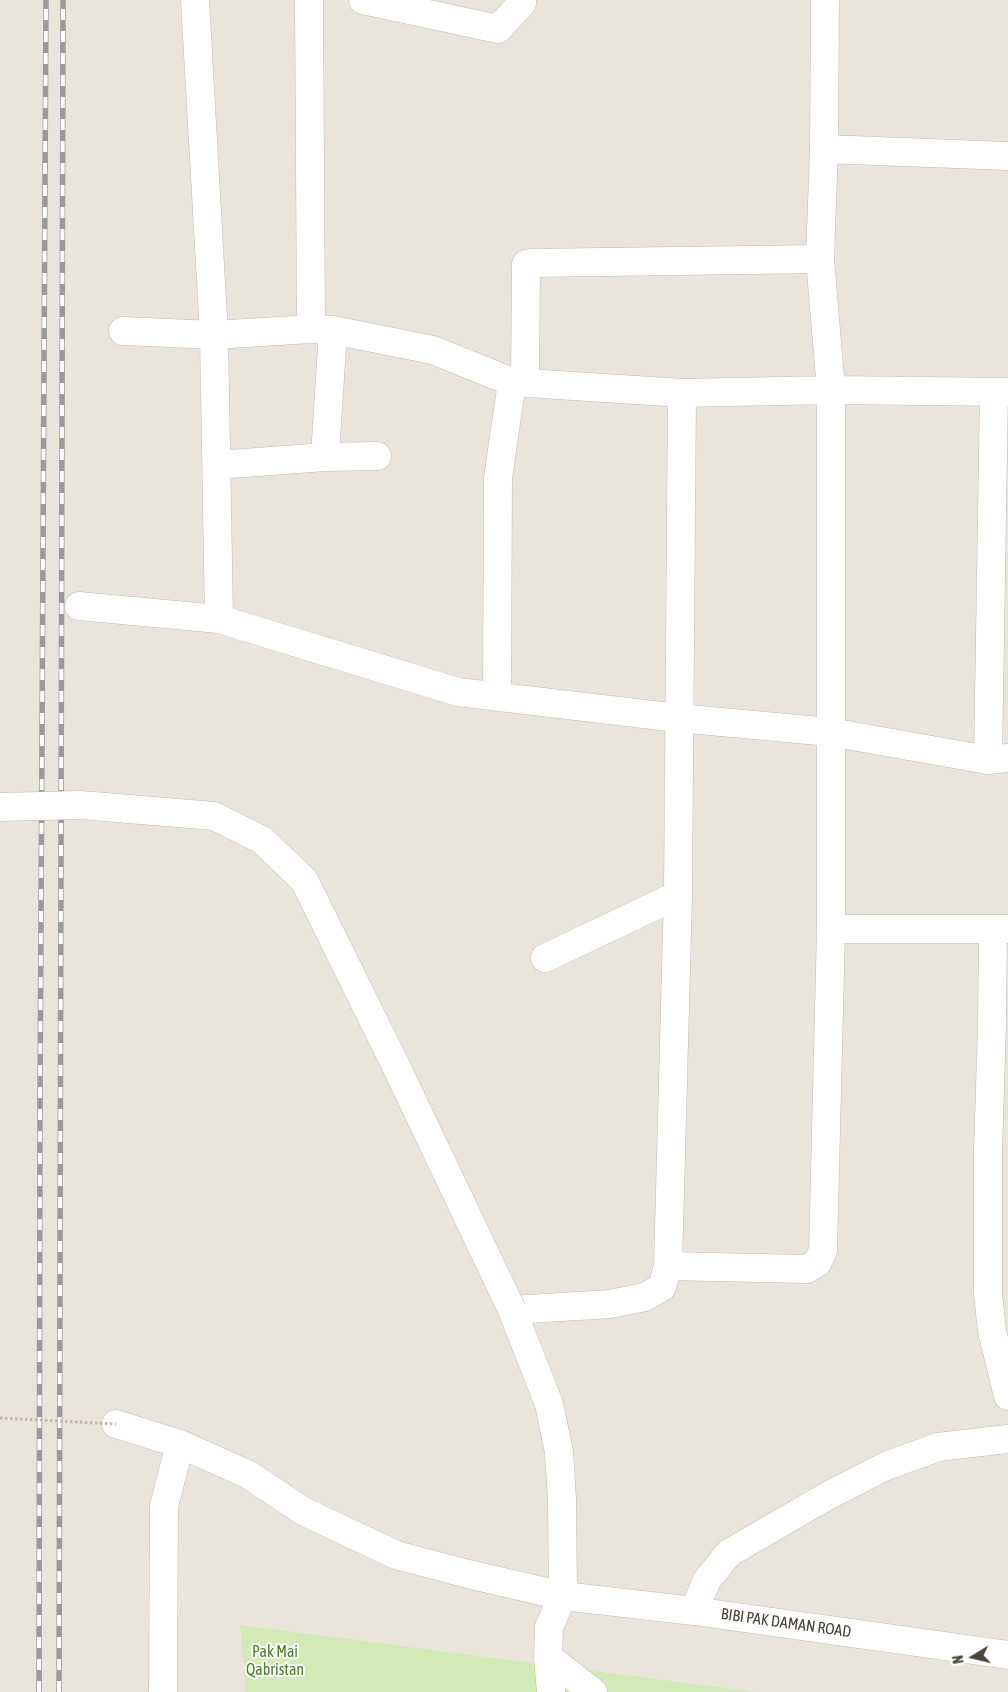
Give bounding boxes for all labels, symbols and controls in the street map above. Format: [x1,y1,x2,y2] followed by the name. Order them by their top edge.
[720,1604,852,1642] street label: BIBI PAK DAMAN ROAD
[948,1632,998,1682] north arrow
[246,1642,304,1680] park label: Pak Mai Qabristan
[950,1654,967,1665] text: N

